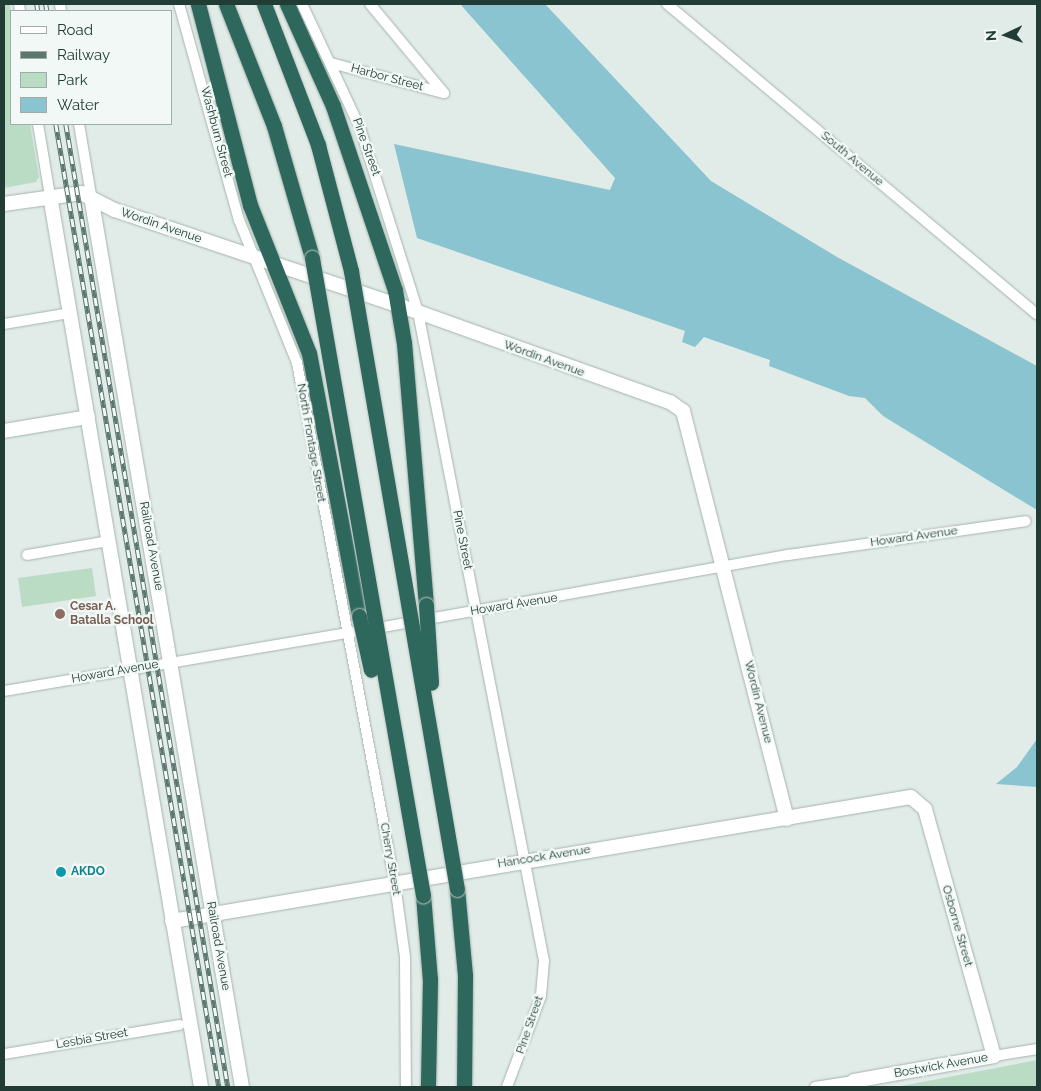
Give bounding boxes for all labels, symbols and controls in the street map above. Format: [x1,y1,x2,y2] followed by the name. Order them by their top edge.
[10,10,172,125] legend
[981,10,1031,60] north arrow
[57,21,93,39] text: Road
[983,30,999,42] text: N
[57,46,110,64] text: Railway
[349,61,425,95] street label: Harbor Street
[57,71,88,89] text: Park
[197,85,235,179] street label: Washburn Street
[57,96,99,114] text: Water
[349,116,383,178] street label: Pine Street
[818,129,886,189] street label: South Avenue
[118,205,204,247] street label: Wordin Avenue
[502,338,586,380] street label: Wordin Avenue
[293,382,329,504] street label: North Frontage Street
[136,500,166,592] street label: Railroad Avenue
[449,509,475,571] street label: Pine Street
[869,524,959,550] street label: Howard Avenue
[469,591,559,619] street label: Howard Avenue
[70,600,154,628] place label: Cesar A. Batalla School
[54,608,66,620] marker: Cesar A. Batalla School
[70,657,160,687] street label: Howard Avenue
[741,659,775,745] street label: Wordin Avenue
[377,822,403,896] street label: Cherry Street
[496,843,592,871] street label: Hancock Avenue
[71,865,105,879] place label: AKDO
[55,866,67,878] marker: AKDO
[939,884,975,968] street label: Osborne Street
[203,900,233,992] street label: Railroad Avenue
[513,994,547,1056] street label: Pine Street
[55,1026,129,1052] street label: Lesbia Street
[893,1051,989,1081] street label: Bostwick Avenue

